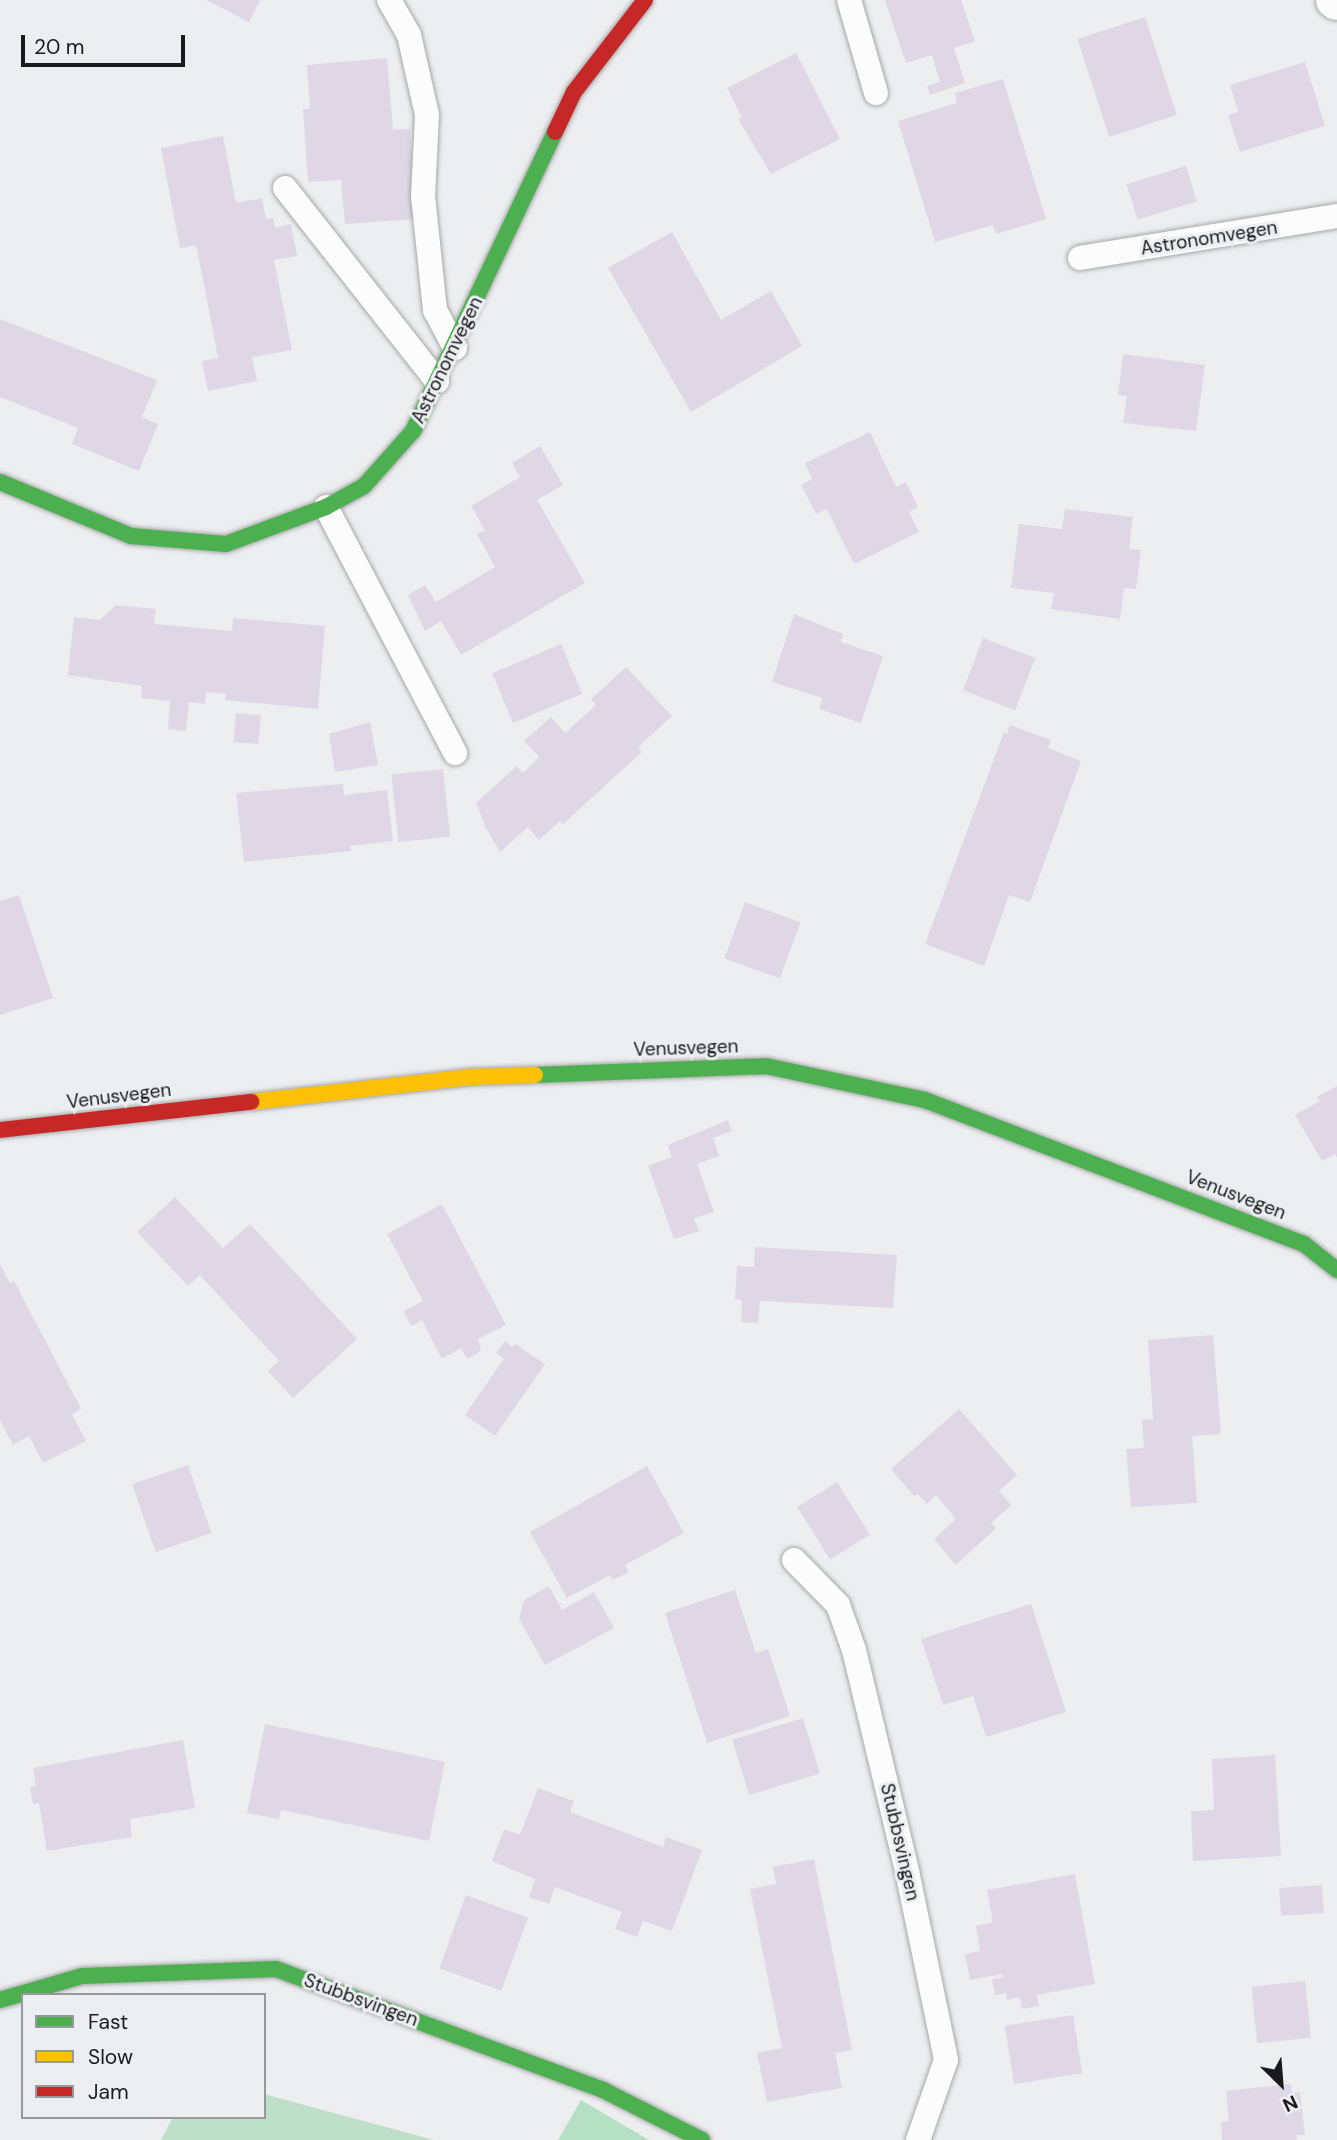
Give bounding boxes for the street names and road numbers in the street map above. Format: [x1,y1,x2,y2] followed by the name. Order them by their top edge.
[1139,216,1279,260] street label: Astronomvegen
[406,293,488,427] street label: Astronomvegen
[633,1035,739,1061] street label: Venusvegen
[65,1078,173,1114] street label: Venusvegen
[1183,1165,1289,1225] street label: Venusvegen
[875,1781,925,1903] street label: Stubbsvingen
[301,1969,421,2031] street label: Stubbsvingen

